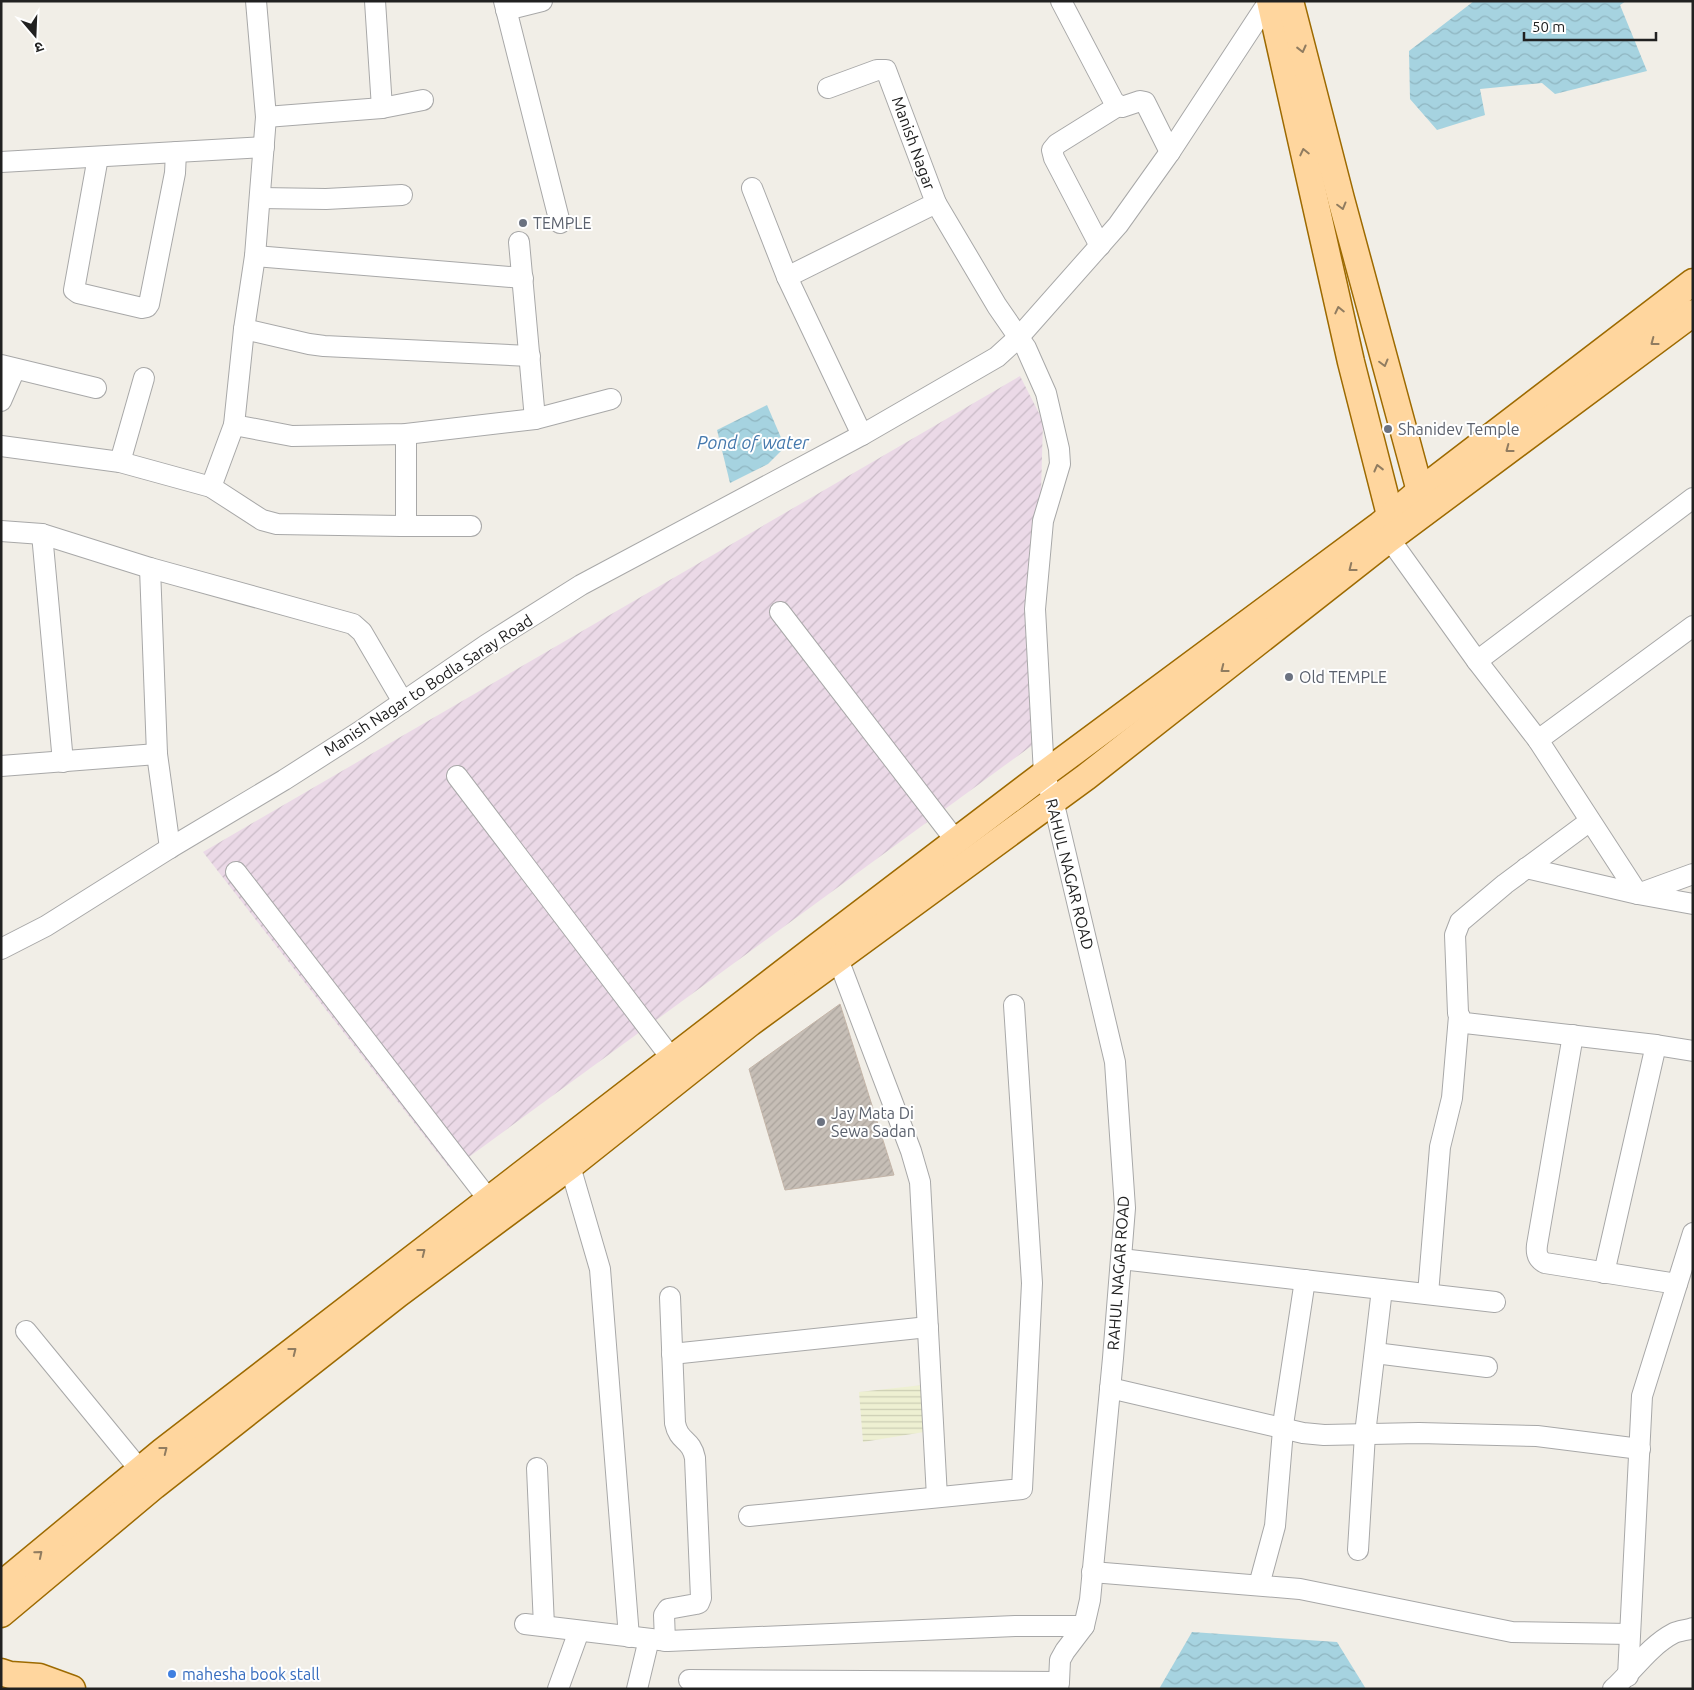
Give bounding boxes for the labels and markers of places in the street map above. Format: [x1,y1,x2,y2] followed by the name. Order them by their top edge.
[533,214,591,232] place label: TEMPLE
[517,217,529,229] marker: TEMPLE
[1398,420,1520,438] place label: Shanidev Temple
[1382,423,1394,435] marker: Shanidev Temple
[1299,668,1387,686] place label: Old TEMPLE
[1283,671,1295,683] marker: Old TEMPLE
[831,1104,916,1140] place label: Jay Mata Di Sewa Sadan
[815,1116,827,1128] marker: Jay Mata Di Sewa Sadan
[182,1665,320,1683] place label: mahesha book stall
[166,1668,178,1680] marker: mahesha book stall

